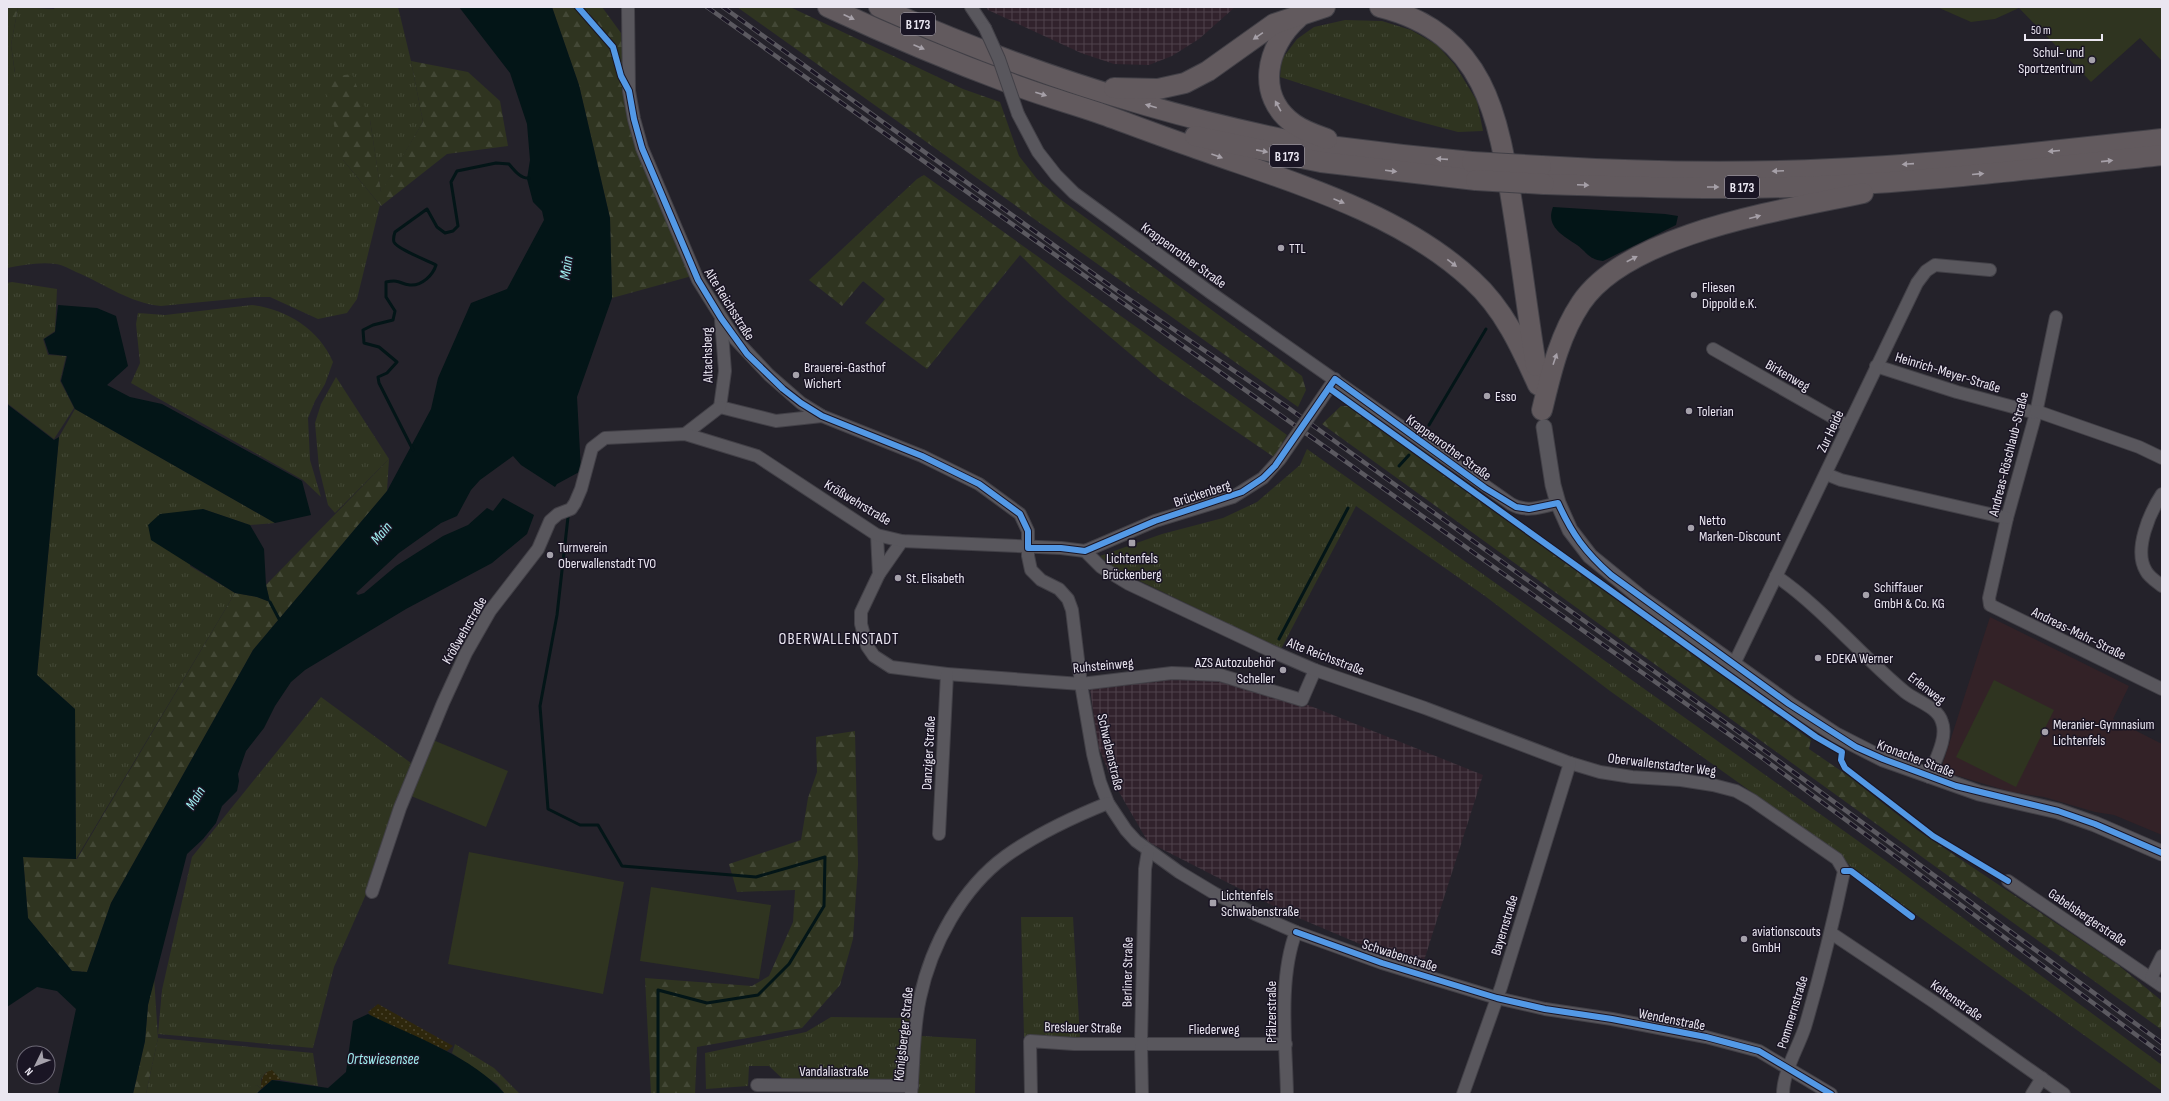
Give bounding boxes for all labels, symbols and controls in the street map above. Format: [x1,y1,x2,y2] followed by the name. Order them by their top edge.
[901,13,935,35] road number: B 173
[843,14,855,20] one-way arrow
[2025,16,2102,42] scale bar
[2031,23,2051,38] text: 50 m
[1252,32,1263,40] one-way arrow
[2018,44,2084,77] place label: Schul- und Sportzentrum
[914,45,926,51] one-way arrow
[2087,55,2097,65] marker: Schul- und Sportzentrum
[1035,91,1047,97] one-way arrow
[1275,100,1282,111] one-way arrow
[1144,103,1157,109] one-way arrow
[1270,145,1304,167] road number: B 173
[1256,148,1268,154] one-way arrow
[2048,148,2060,154] one-way arrow
[1211,153,1223,159] one-way arrow
[1436,156,1448,163] one-way arrow
[2101,158,2113,164] one-way arrow
[1902,160,1914,167] one-way arrow
[1772,167,1784,174] one-way arrow
[1384,168,1397,174] one-way arrow
[1972,170,1984,177] one-way arrow
[1725,176,1759,198] road number: B 173
[1577,182,1590,188] one-way arrow
[1707,184,1720,190] one-way arrow
[1333,197,1345,204] one-way arrow
[1748,214,1761,220] one-way arrow
[1138,219,1230,292] street label: Krappenrother Straße
[1289,240,1306,257] place label: TTL
[1276,243,1286,253] marker: TTL
[555,255,578,281] water label: Main
[1626,256,1638,262] one-way arrow
[1447,259,1458,268] one-way arrow
[700,264,758,343] street label: Alte Reichsstraße
[1702,279,1757,312] place label: Fliesen Dippold e.K.
[1689,290,1699,300] marker: Fliesen Dippold e.K.
[699,327,717,384] street label: Altachsberg
[1893,348,2003,397] street label: Heinrich-Meyer-Straße
[1552,353,1558,365] one-way arrow
[1762,356,1813,395] street label: Birkenweg
[804,359,886,392] place label: Brauerei-Gasthof Wichert
[791,370,801,380] marker: Brauerei-Gasthof Wichert
[1495,388,1517,405] place label: Esso
[1985,390,2032,519] street label: Andreas-Röschlaub-Straße
[1482,391,1492,401] marker: Esso
[1697,403,1734,420] place label: Tolerian
[1684,406,1694,416] marker: Tolerian
[1813,407,1848,455] street label: Zur Heide
[1403,411,1495,484] street label: Krappenrother Straße
[821,476,894,529] street label: Krößwehrstraße
[1171,476,1233,511] street label: Brückenberg
[1699,512,1781,545] place label: Netto Marken-Discount
[366,518,396,549] water label: Main
[1686,523,1696,533] marker: Netto Marken-Discount
[1127,538,1137,548] marker: Lichtenfels Brückenberg
[558,539,656,572] place label: Turnverein Oberwallenstadt TVO
[545,550,555,560] marker: Turnverein Oberwallenstadt TVO
[1102,550,1162,583] place label: Lichtenfels Brückenberg
[906,570,965,587] place label: St. Elisabeth
[893,573,903,583] marker: St. Elisabeth
[1874,579,1945,612] place label: Schiffauer GmbH & Co. KG
[1861,590,1871,600] marker: Schiffauer GmbH & Co. KG
[438,594,491,667] street label: Krößwehrstraße
[2028,603,2129,664] street label: Andreas-Mahr-Straße
[779,630,899,649] district label: OBERWALLENSTADT
[1284,634,1367,679] street label: Alte Reichsstraße
[1826,650,1893,667] place label: EDEKA Werner
[1813,653,1823,663] marker: EDEKA Werner
[1072,654,1134,677] street label: Ruhsteinweg
[1194,654,1275,687] place label: AZS Autozubehör Scheller
[1278,665,1288,675] marker: AZS Autozubehör Scheller
[1905,668,1949,709] street label: Erlenweg
[1093,712,1128,792] street label: Schwabenstraße
[918,716,939,791] street label: Danziger Straße
[2053,716,2155,749] place label: Meranier-Gymnasium Lichtenfels
[2040,727,2050,737] marker: Meranier-Gymnasium Lichtenfels
[1875,736,1957,781] street label: Kronacher Straße
[1607,749,1717,780] street label: Oberwallenstadter Weg
[181,783,210,813] water label: Main
[2045,885,2130,950] street label: Gabelsbergerstraße
[1221,887,1299,920] place label: Lichtenfels Schwabenstraße
[1487,893,1522,958] street label: Bayernstraße
[1208,898,1218,908] marker: Lichtenfels Schwabenstraße
[1752,923,1821,956] place label: aviationscouts GmbH
[1739,934,1749,944] marker: aviationscouts GmbH
[1360,935,1440,976] street label: Schwabenstraße
[1118,937,1137,1007] street label: Berliner Straße
[1773,974,1812,1051] street label: Pommernstraße
[1927,976,1986,1025] street label: Keltenstraße
[1263,981,1280,1043] street label: Pfälzerstraße
[890,986,917,1082] street label: Königsberger Straße
[1637,1005,1707,1034] street label: Wendenstraße
[1044,1018,1122,1037] street label: Breslauer Straße
[1188,1021,1240,1038] street label: Fliederweg
[16,1045,56,1085] north arrow
[347,1050,419,1069] water label: Ortswiesensee
[799,1063,869,1080] street label: Vandaliastraße
[22,1065,36,1078] text: N

